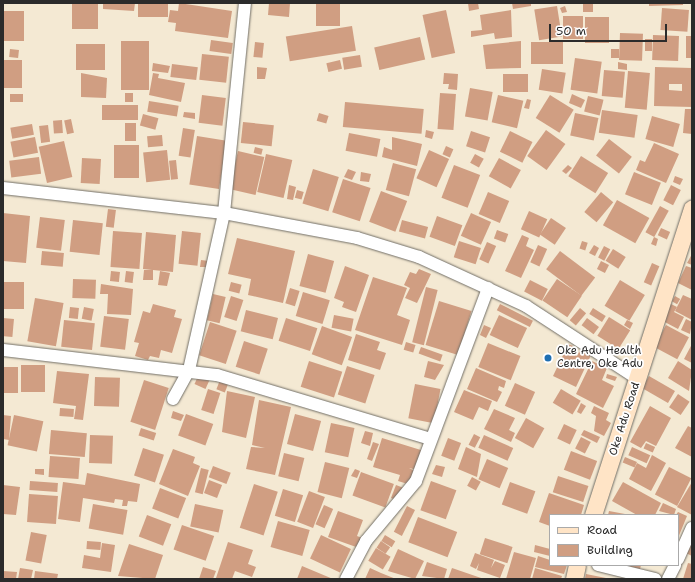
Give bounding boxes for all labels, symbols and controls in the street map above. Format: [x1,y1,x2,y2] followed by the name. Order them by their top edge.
[551,16,669,42] scale bar
[556,23,586,39] text: 50 m
[557,345,643,371] place label: Oke Adu Health Centre, Oke Adu
[542,352,554,364] marker: Oke Adu Health Centre, Oke Adu
[607,381,643,457] street label: Oke Adu Road
[549,514,679,566] legend
[587,522,617,538] text: Road
[587,542,633,558] text: Building

